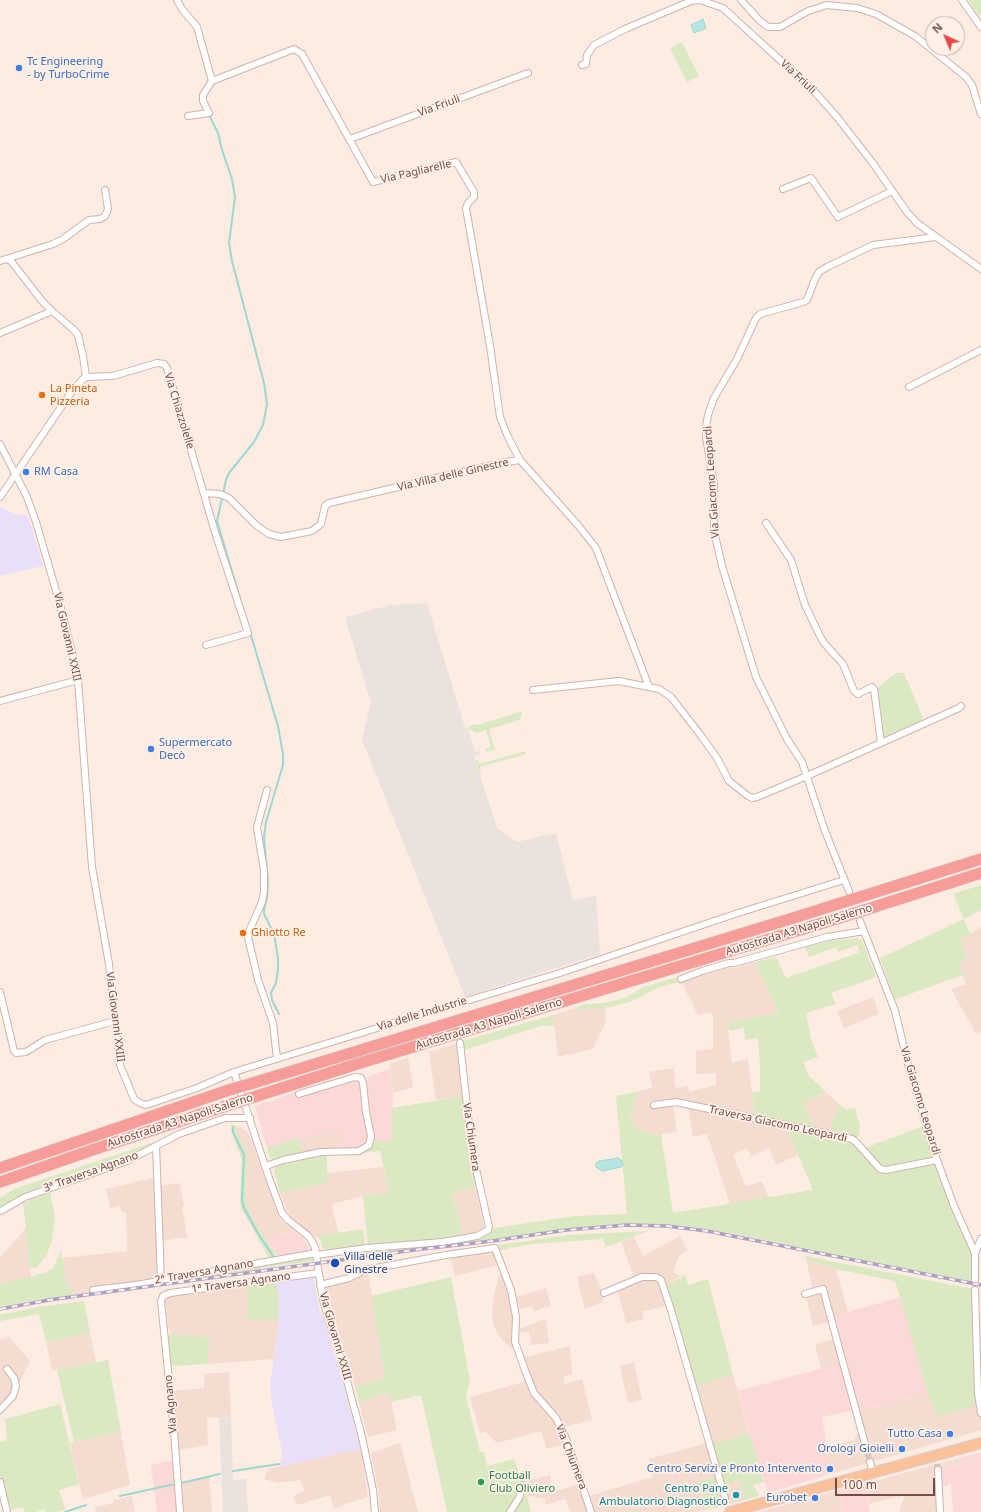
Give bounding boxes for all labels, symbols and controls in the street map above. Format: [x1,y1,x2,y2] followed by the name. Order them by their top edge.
[925,16,965,56] north arrow
[929,19,945,36] text: N
[27,55,110,81] place label: Tc Engineering - by TurboCrime
[777,57,819,97] street label: Via Friuli
[14,63,24,73] marker: Tc Engineering - by TurboCrime
[416,92,462,120] street label: Via Friuli
[379,157,453,187] street label: Via Pagliarelle
[161,371,197,451] street label: Via Chiazzolelle
[50,382,97,408] place label: La Pineta Pizzeria
[37,390,47,400] marker: La Pineta Pizzeria
[701,425,723,539] street label: Via Giacomo Leopardi
[396,456,510,494] street label: Via Villa delle Ginestre
[34,465,78,479] place label: RM Casa
[21,467,31,477] marker: RM Casa
[50,591,84,683] street label: Via Giovanni XXIII
[159,736,232,762] place label: Supermercato Decò
[146,744,156,754] marker: Supermercato Decò
[724,901,874,959] street label: Autostrada A3 Napoli-Salerno
[251,926,306,940] place label: Ghiotto Re
[238,928,248,938] marker: Ghiotto Re
[103,971,127,1063] street label: Via Giovanni XXIII
[376,994,468,1034] street label: Via delle Industrie
[414,995,564,1053] street label: Autostrada A3 Napoli-Salerno
[897,1045,943,1157] street label: Via Giacomo Leopardi
[105,1091,255,1151] street label: Autostrada A3 Napoli-Salerno
[460,1102,482,1172] street label: Via Chiumera
[708,1103,848,1145] street label: Traversa Giacomo Leopardi
[42,1149,140,1195] street label: 3ª Traversa Agnano
[344,1250,393,1276] place label: Villa delle Ginestre
[154,1257,254,1287] street label: 2ª Traversa Agnano
[329,1257,341,1269] marker: Villa delle Ginestre
[191,1270,291,1296] street label: 1ª Traversa Agnano
[316,1291,354,1381] street label: Via Giovanni XXIII
[162,1374,180,1434] street label: Via Agnano
[553,1423,589,1491] street label: Via Chiumera
[888,1427,942,1441] place label: Tutto Casa
[945,1429,955,1439] marker: Tutto Casa
[817,1442,894,1456] place label: Orologi Gioielli
[897,1444,907,1454] marker: Orologi Gioielli
[647,1462,822,1476] place label: Centro Servizi e Pronto Intervento
[825,1464,835,1474] marker: Centro Servizi e Pronto Intervento
[489,1469,555,1495] place label: Football Club Oliviero
[837,1470,937,1496] scale bar
[842,1476,877,1493] text: 100 m
[476,1477,486,1487] marker: Football Club Oliviero
[599,1482,728,1508] place label: Centro Pane Ambulatorio Diagnostico
[731,1490,741,1500] marker: Centro Pane Ambulatorio Diagnostico
[766,1491,807,1505] place label: Eurobet
[810,1493,820,1503] marker: Eurobet

